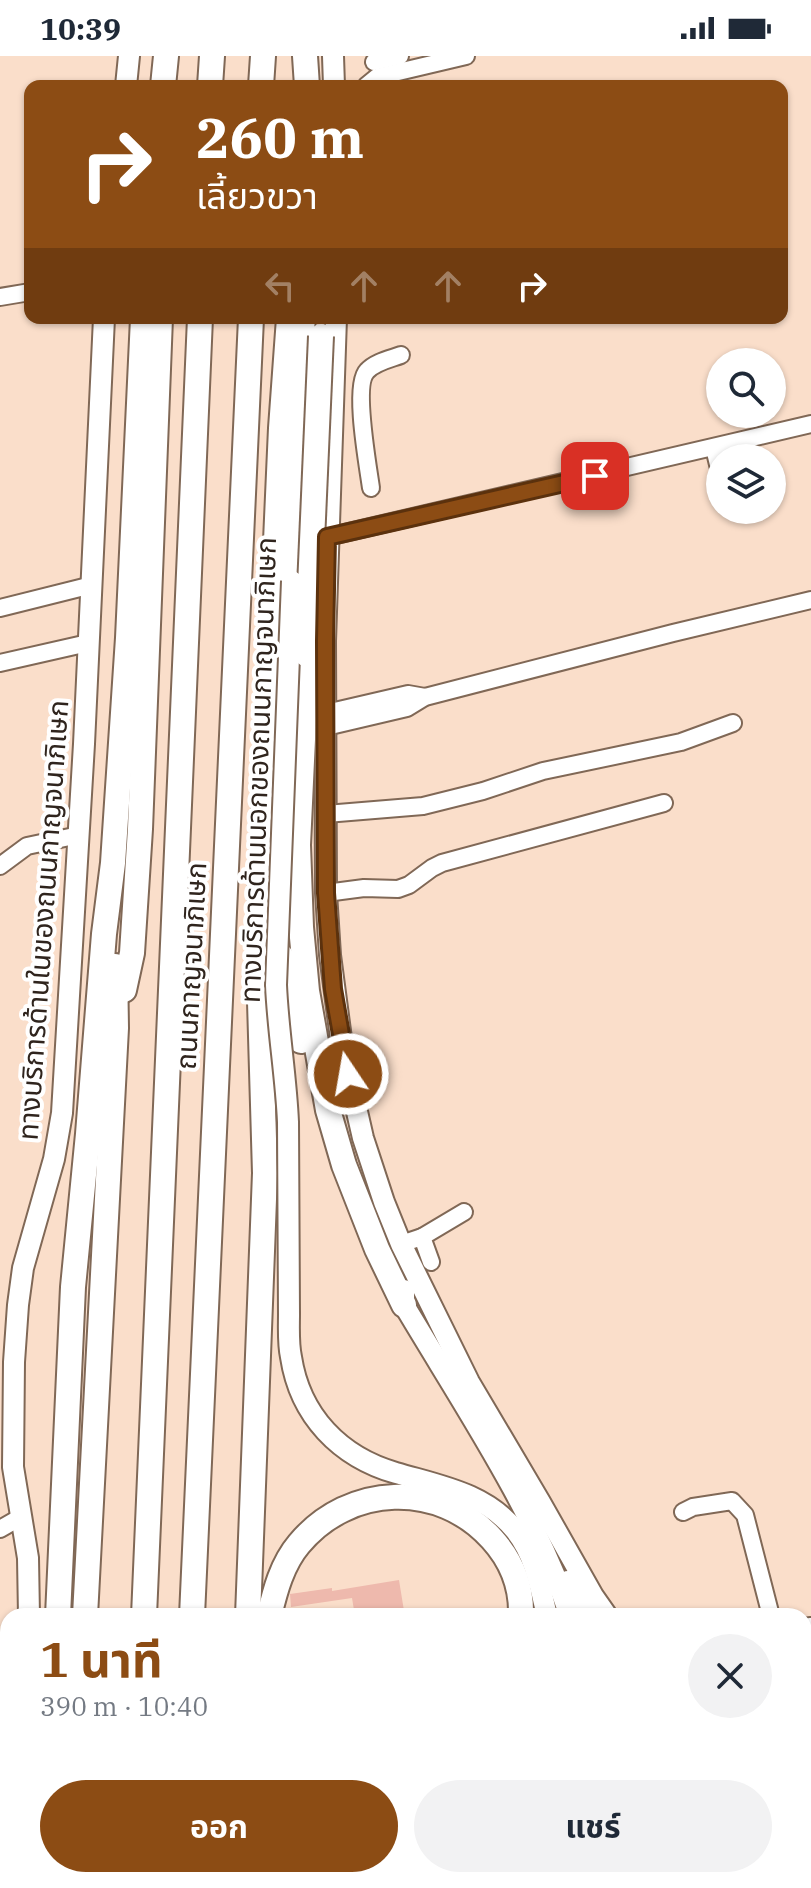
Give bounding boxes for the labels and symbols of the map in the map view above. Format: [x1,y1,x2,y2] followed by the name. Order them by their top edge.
[561,442,629,510] pin
[231,537,284,1003] street label: ทางบริการด้านนอกของถนนกาญจนาภิเษก
[9,699,76,1141] street label: ทางบริการด้านในของถนนกาญจนาภิเษก
[167,861,214,1071] street label: ถนนกาญจนาภิเษก
[306,1032,390,1116] position arrow

